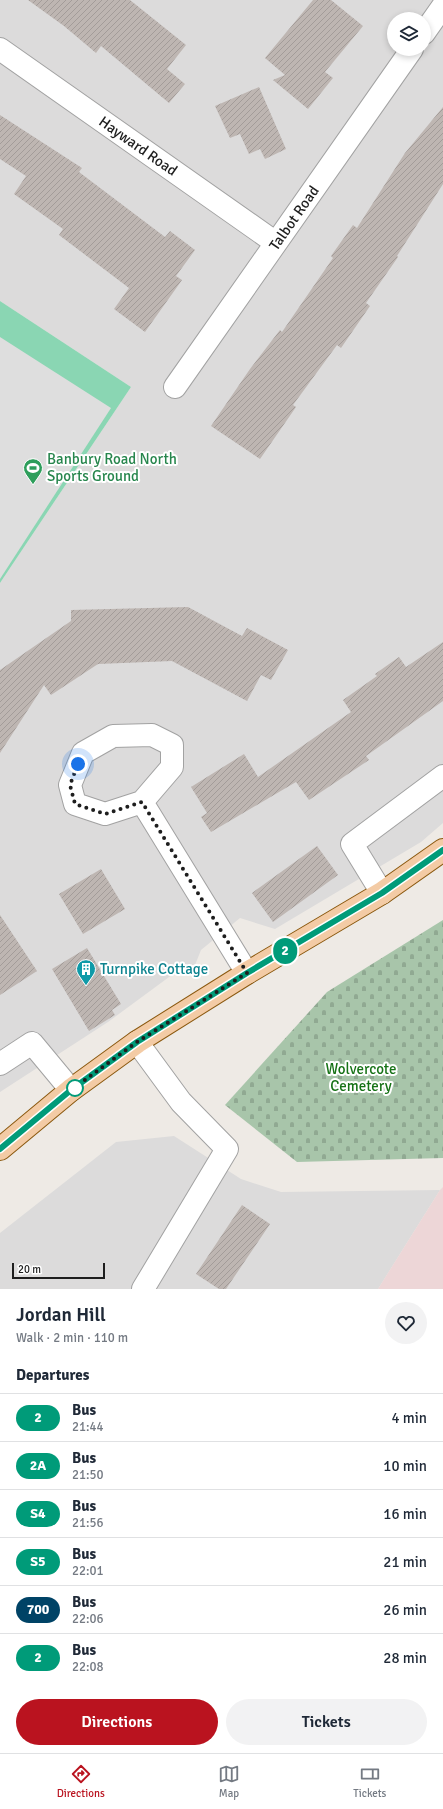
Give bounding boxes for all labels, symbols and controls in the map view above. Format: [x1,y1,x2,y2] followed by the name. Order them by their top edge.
[387,12,431,56] map controls
[387,12,431,56] button: layers
[95,112,181,180] street label: Hayward Road
[265,182,323,254] street label: Talbot Road
[47,450,177,485] place label: Banbury Road North Sports Ground
[22,457,44,485] sports icon: Banbury Road North Sports Ground
[68,754,88,774] your location
[272,938,298,964] line badge: 2
[281,942,289,959] text: 2
[75,958,97,986] building icon: Turnpike Cottage
[100,960,208,978] place label: Turnpike Cottage
[326,1060,396,1095] park label: Wolvercote Cemetery
[66,1079,84,1097] unlabelled marker
[12,1261,105,1280] scale bar
[18,1263,41,1276] text: 20 m
[385,1302,427,1344] button: heart
[16,1303,106,1327] text: Jordan Hill
[16,1330,128,1346] text: Walk · 2 min · 110 m
[16,1366,89,1384] text: Departures
[72,1401,96,1419] text: Bus
[34,1409,42,1426] text: 2
[391,1409,427,1427] text: 4 min
[72,1419,104,1435] text: 21:44
[72,1449,96,1467] text: Bus
[30,1457,46,1474] text: 2A
[383,1457,427,1475] text: 10 min
[72,1467,104,1483] text: 21:50
[72,1497,96,1515] text: Bus
[30,1505,46,1522] text: S4
[383,1505,427,1523] text: 16 min
[72,1515,104,1531] text: 21:56
[72,1545,96,1563] text: Bus
[30,1553,46,1570] text: S5
[383,1553,427,1571] text: 21 min
[72,1563,104,1579] text: 22:01
[72,1593,96,1611] text: Bus
[27,1601,49,1618] text: 700
[383,1601,427,1619] text: 26 min
[72,1611,104,1627] text: 22:06
[72,1641,96,1659] text: Bus
[34,1649,42,1666] text: 2
[383,1649,427,1667] text: 28 min
[72,1659,104,1675] text: 22:08
[16,1699,218,1745] button: Directions
[226,1699,427,1745] button: Tickets
[57,1763,105,1800] tab: Directions
[218,1763,240,1800] tab: Map
[353,1763,386,1800] tab: Tickets

